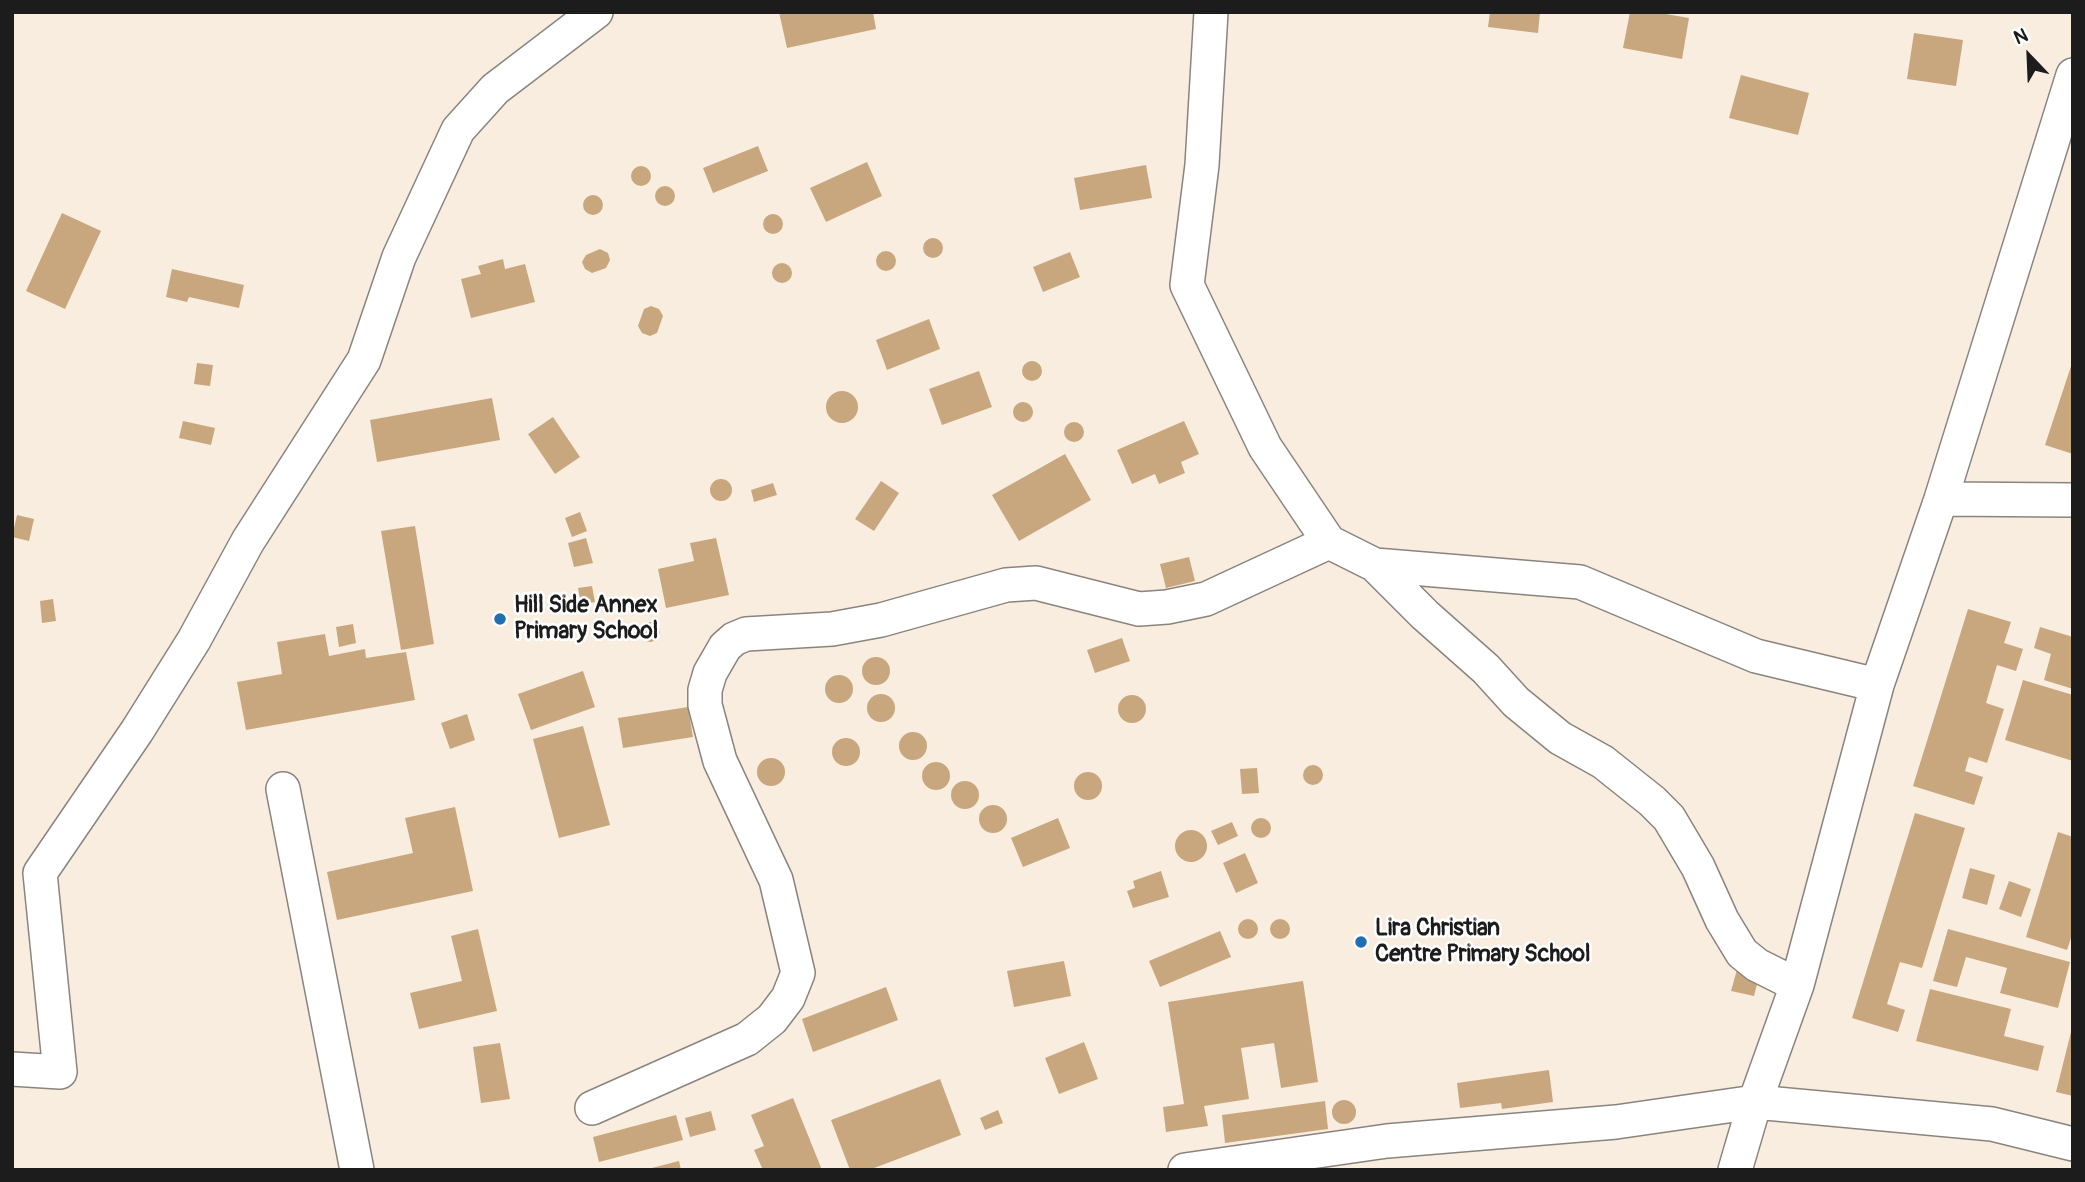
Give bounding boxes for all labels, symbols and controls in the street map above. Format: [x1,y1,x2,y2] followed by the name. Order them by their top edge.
[1994,21,2064,91] north arrow
[2010,23,2031,50] text: N
[514,592,658,646] place label: Hill Side Annex Primary School
[492,611,508,627] marker: Hill Side Annex Primary School
[1375,915,1590,969] place label: Lira Christian Centre Primary School
[1353,934,1369,950] marker: Lira Christian Centre Primary School

